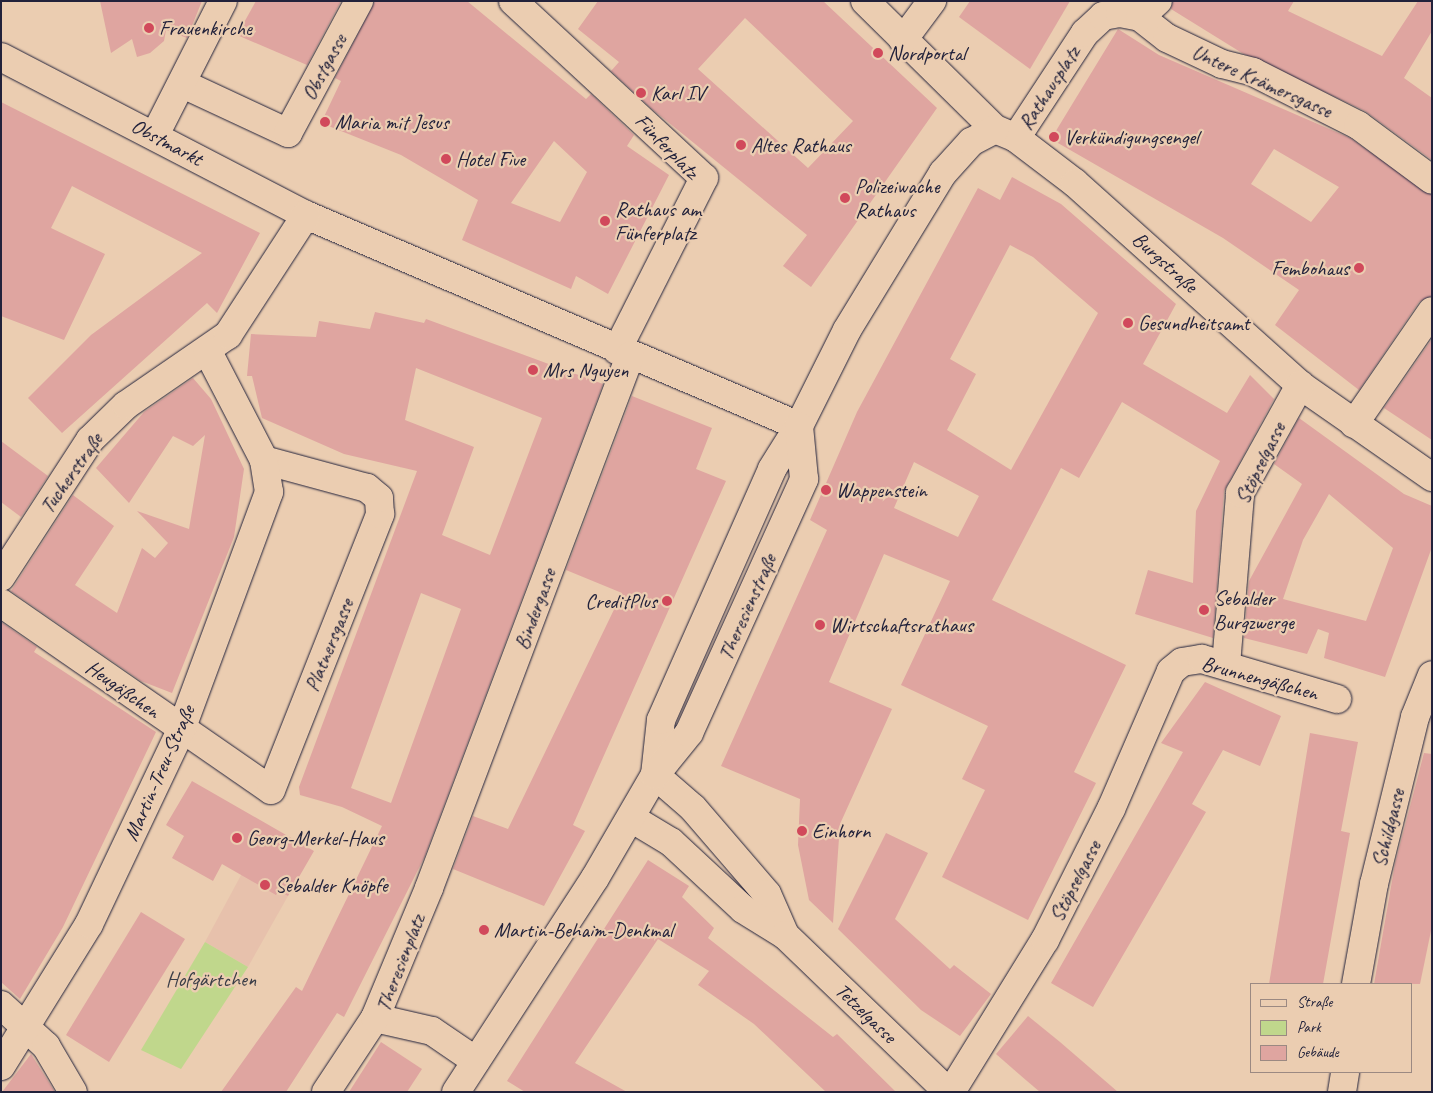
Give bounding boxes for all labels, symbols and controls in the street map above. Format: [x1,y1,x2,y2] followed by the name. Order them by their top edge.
[159,15,252,41] place label: Frauenkirche
[143,22,155,34] marker: Frauenkirche
[296,30,352,104] street label: Obstgasse
[1188,39,1336,123] street label: Untere Krämersgasse
[888,40,966,66] place label: Nordportal
[1013,42,1085,134] street label: Rathausplatz
[872,47,884,59] marker: Nordportal
[651,80,705,106] place label: Karl IV
[635,87,647,99] marker: Karl IV
[630,108,704,184] street label: Fünferplatz
[335,109,447,135] place label: Maria mit Jesus
[127,113,207,171] street label: Obstmarkt
[319,116,331,128] marker: Maria mit Jesus
[1064,124,1199,150] place label: Verkündigungsengel
[1048,131,1060,143] marker: Verkündigungsengel
[751,132,851,158] place label: Altes Rathaus
[735,139,747,151] marker: Altes Rathaus
[456,146,525,172] place label: Hotel Five
[440,153,452,165] marker: Hotel Five
[855,173,939,223] place label: Polizeiwache Rathaus
[839,192,851,204] marker: Polizeiwache Rathaus
[615,196,701,246] place label: Rathaus am Fünferplatz
[599,215,611,227] marker: Rathaus am Fünferplatz
[1127,226,1203,298] street label: Burgstraße
[1272,255,1349,281] place label: Fembohaus
[1353,262,1365,274] marker: Fembohaus
[1138,310,1249,336] place label: Gesundheitsamt
[1122,317,1134,329] marker: Gesundheitsamt
[543,357,629,383] place label: Mrs Nguyen
[527,364,539,376] marker: Mrs Nguyen
[1229,418,1291,508] street label: Stöpselgasse
[34,428,108,518] street label: Tucherstraße
[836,477,927,503] place label: Wappenstein
[820,484,832,496] marker: Wappenstein
[712,550,782,664] street label: Theresienstraße
[509,565,561,653] street label: Bindergasse
[1214,585,1294,635] place label: Sebalder Burgzwerge
[585,588,657,614] place label: CreditPlus
[299,595,359,695] street label: Platnersgasse
[661,595,673,607] marker: CreditPlus
[1198,604,1210,616] marker: Sebalder Burgzwerge
[830,612,973,638] place label: Wirtschaftsrathaus
[814,619,826,631] marker: Wirtschaftsrathaus
[1199,650,1321,706] street label: Brunnengäßchen
[81,654,165,724] street label: Heugäßchen
[118,701,200,845] street label: Martin-Treu-Straße
[1366,786,1410,870] street label: Schildgasse
[812,818,870,844] place label: Einhorn
[247,825,384,851] place label: Georg-Merkel-Haus
[796,825,808,837] marker: Einhorn
[231,832,243,844] marker: Georg-Merkel-Haus
[1044,836,1106,926] street label: Stöpselgasse
[275,872,388,898] place label: Sebalder Knöpfe
[259,879,271,891] marker: Sebalder Knöpfe
[370,911,430,1015] street label: Theresienplatz
[494,917,673,943] place label: Martin-Behaim-Denkmal
[478,924,490,936] marker: Martin-Behaim-Denkmal
[166,966,256,992] park label: Hofgärtchen
[830,978,902,1048] street label: Tetzelgasse
[1250,983,1413,1073] legend
[1297,993,1332,1012] text: Straße
[1297,1018,1321,1037] text: Park
[1297,1043,1339,1062] text: Gebäude

